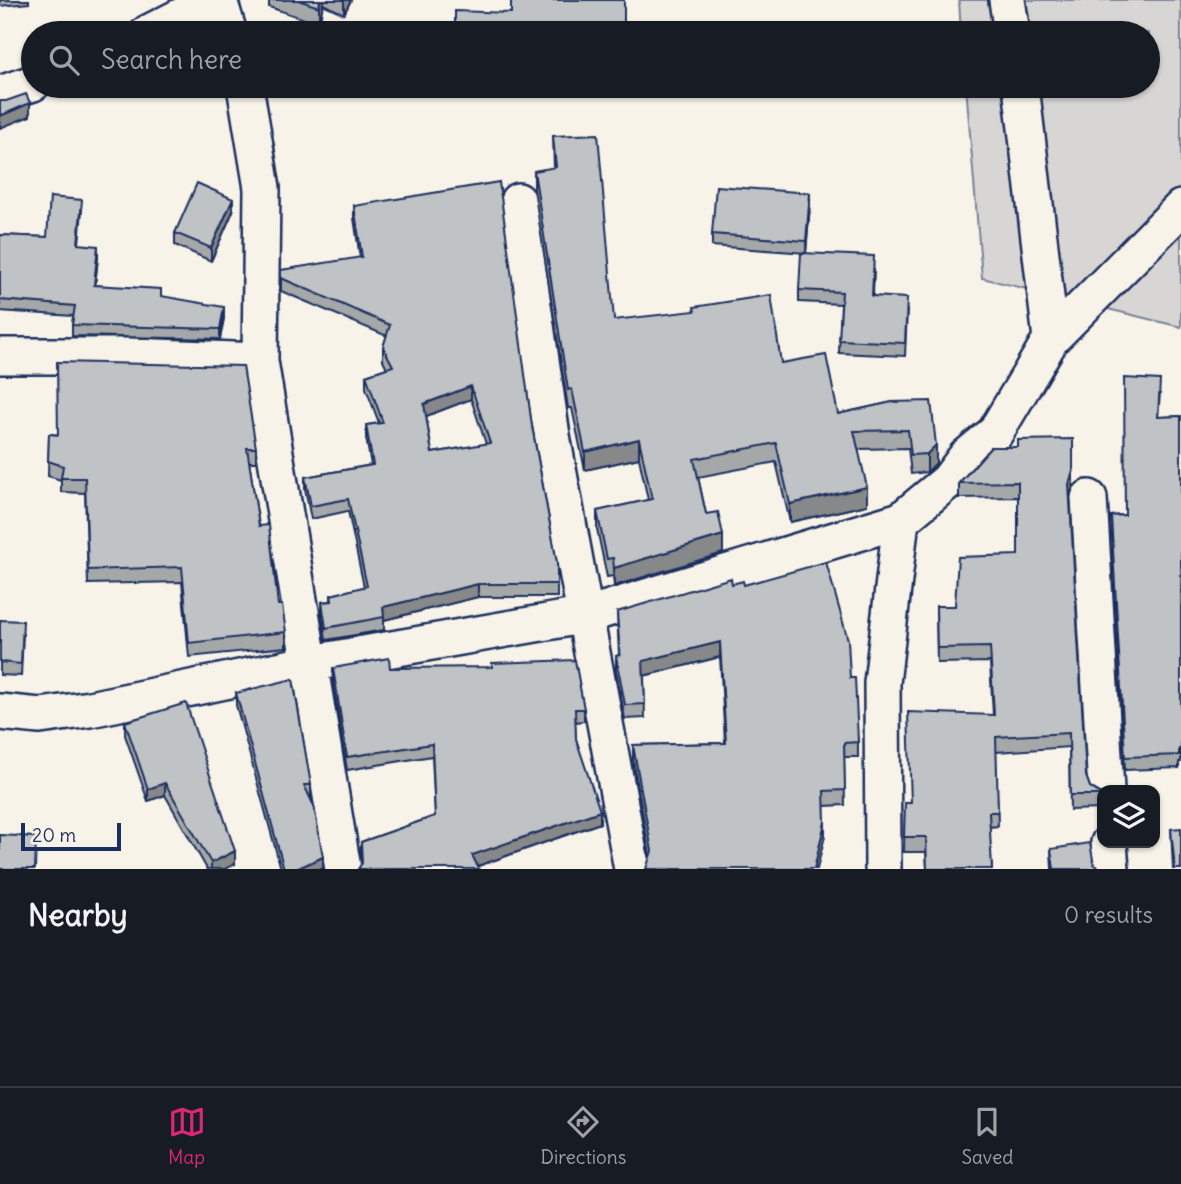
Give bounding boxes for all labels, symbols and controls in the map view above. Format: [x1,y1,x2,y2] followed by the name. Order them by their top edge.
[21,21,1160,98] search box
[45,41,83,79] icon: search
[101,43,242,76] text: Search here
[1097,785,1160,848] map controls
[1097,785,1160,848] button: layers
[21,820,121,852] scale bar
[32,823,76,847] text: 20 m
[28,896,128,934] text: Nearby
[1064,900,1153,929] text: 0 results
[168,1103,206,1169] tab: Map
[541,1103,626,1169] tab: Directions
[961,1103,1013,1169] tab: Saved

